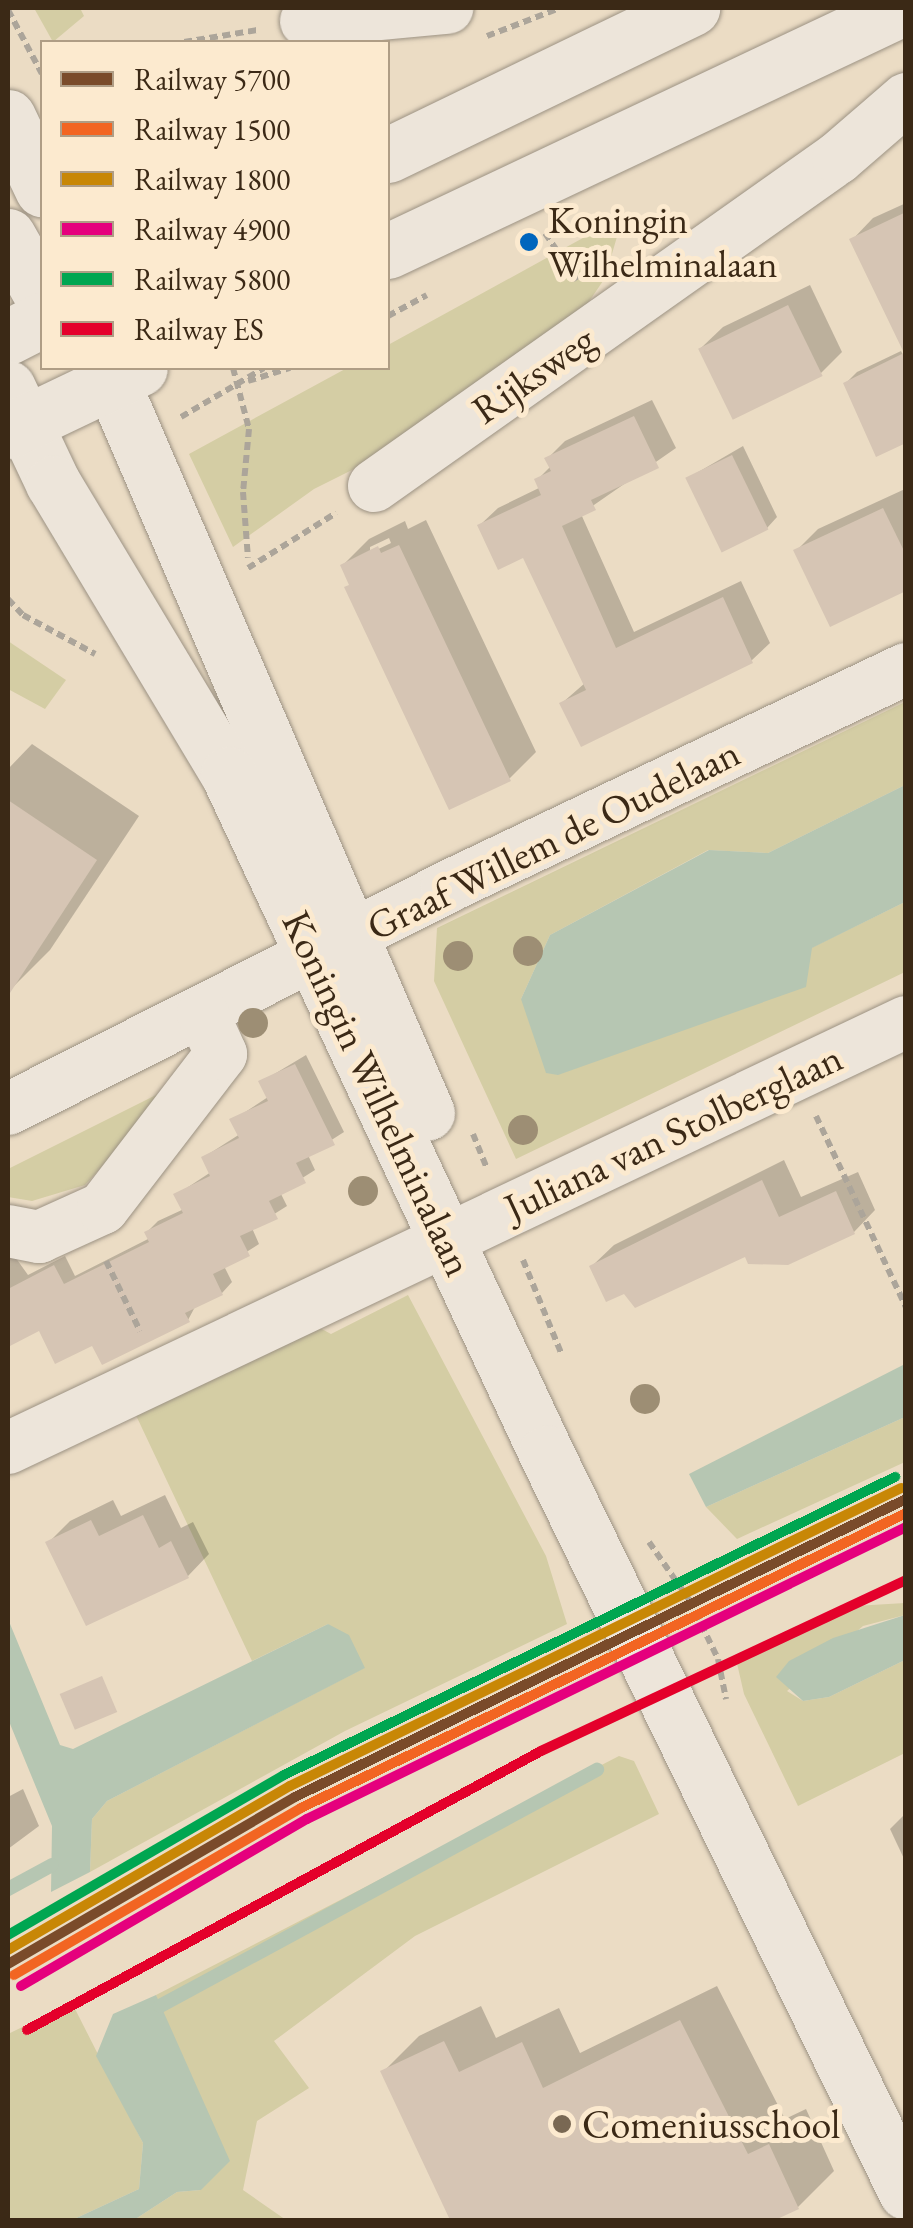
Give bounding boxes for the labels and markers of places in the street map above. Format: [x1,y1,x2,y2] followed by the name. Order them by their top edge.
[548,197,778,286] place label: Koningin Wilhelminalaan
[519,232,539,252] marker: Koningin Wilhelminalaan
[582,2100,840,2148] place label: Comeniusschool
[551,2113,573,2135] marker: Comeniusschool

